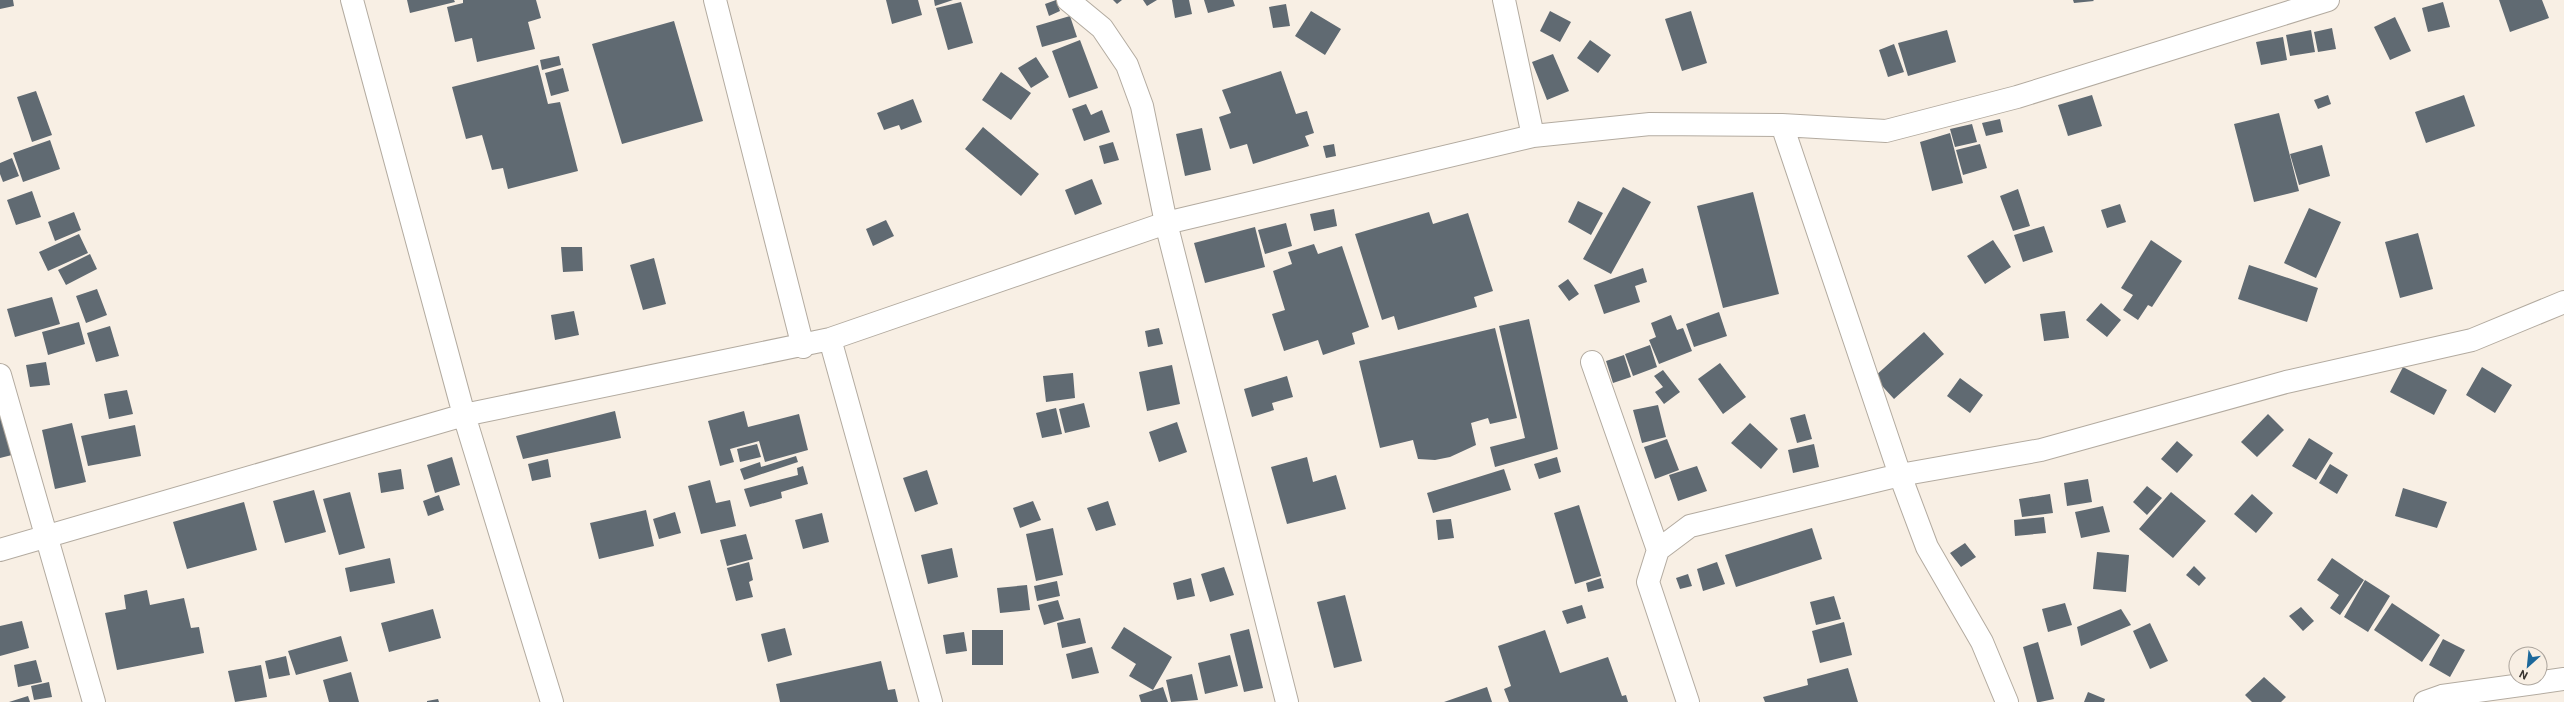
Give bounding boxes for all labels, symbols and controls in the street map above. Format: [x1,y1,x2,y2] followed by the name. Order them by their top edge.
[2508,646,2548,686] north arrow
[2517,667,2530,682] text: N

